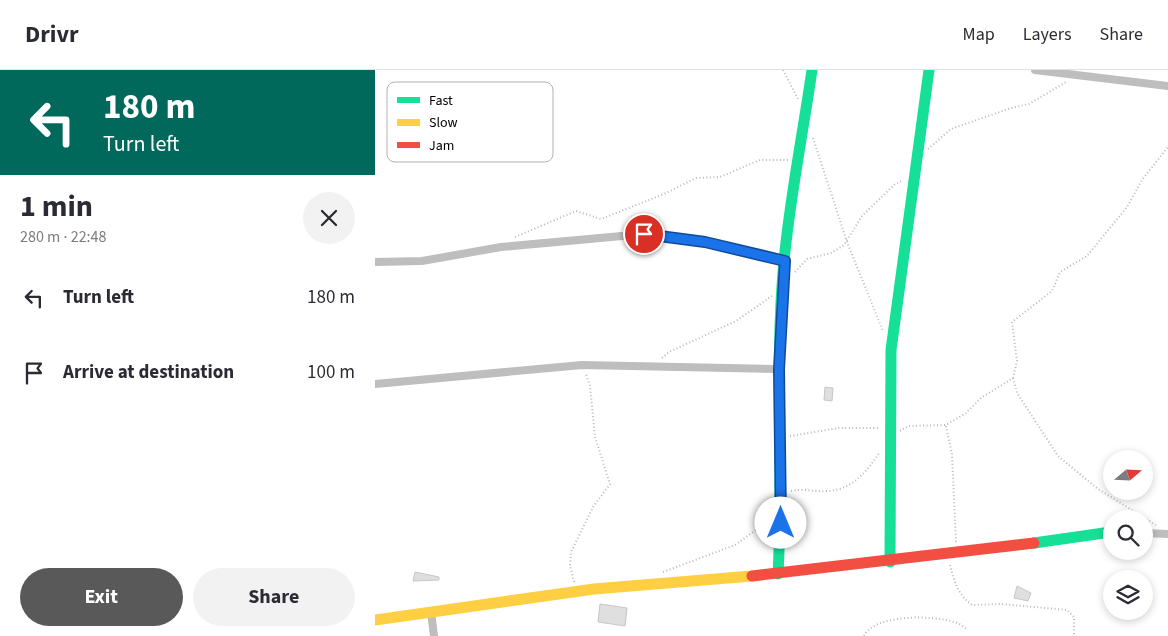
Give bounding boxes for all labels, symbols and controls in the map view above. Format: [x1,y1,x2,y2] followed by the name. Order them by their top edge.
[25,17,79,52] text: Drivr
[963,22,995,47] text: Map
[1023,22,1072,47] text: Layers
[1100,22,1143,47] text: Share
[103,82,195,132] text: 180 m
[387,82,553,162] legend
[20,90,85,155] icon: left
[429,91,453,111] text: Fast
[429,113,458,133] text: Slow
[103,128,179,160] text: Turn left
[429,136,454,156] text: Jam
[20,185,93,228] text: 1 min
[303,192,355,244] button: close
[623,213,665,255] pin
[630,220,658,248] icon: arrive
[20,226,107,248] text: 280 m · 22:48
[20,284,48,312] icon: left
[63,284,134,311] text: Turn left
[307,284,355,311] text: 180 m
[20,359,48,387] icon: arrive
[63,359,234,386] text: Arrive at destination
[307,359,355,386] text: 100 m
[1103,450,1153,500] north arrow
[1103,450,1153,620] map controls
[754,496,806,548] position arrow
[1103,510,1153,560] button: search
[20,568,183,626] button: Exit
[193,568,355,626] button: Share
[1103,570,1153,620] button: layers

